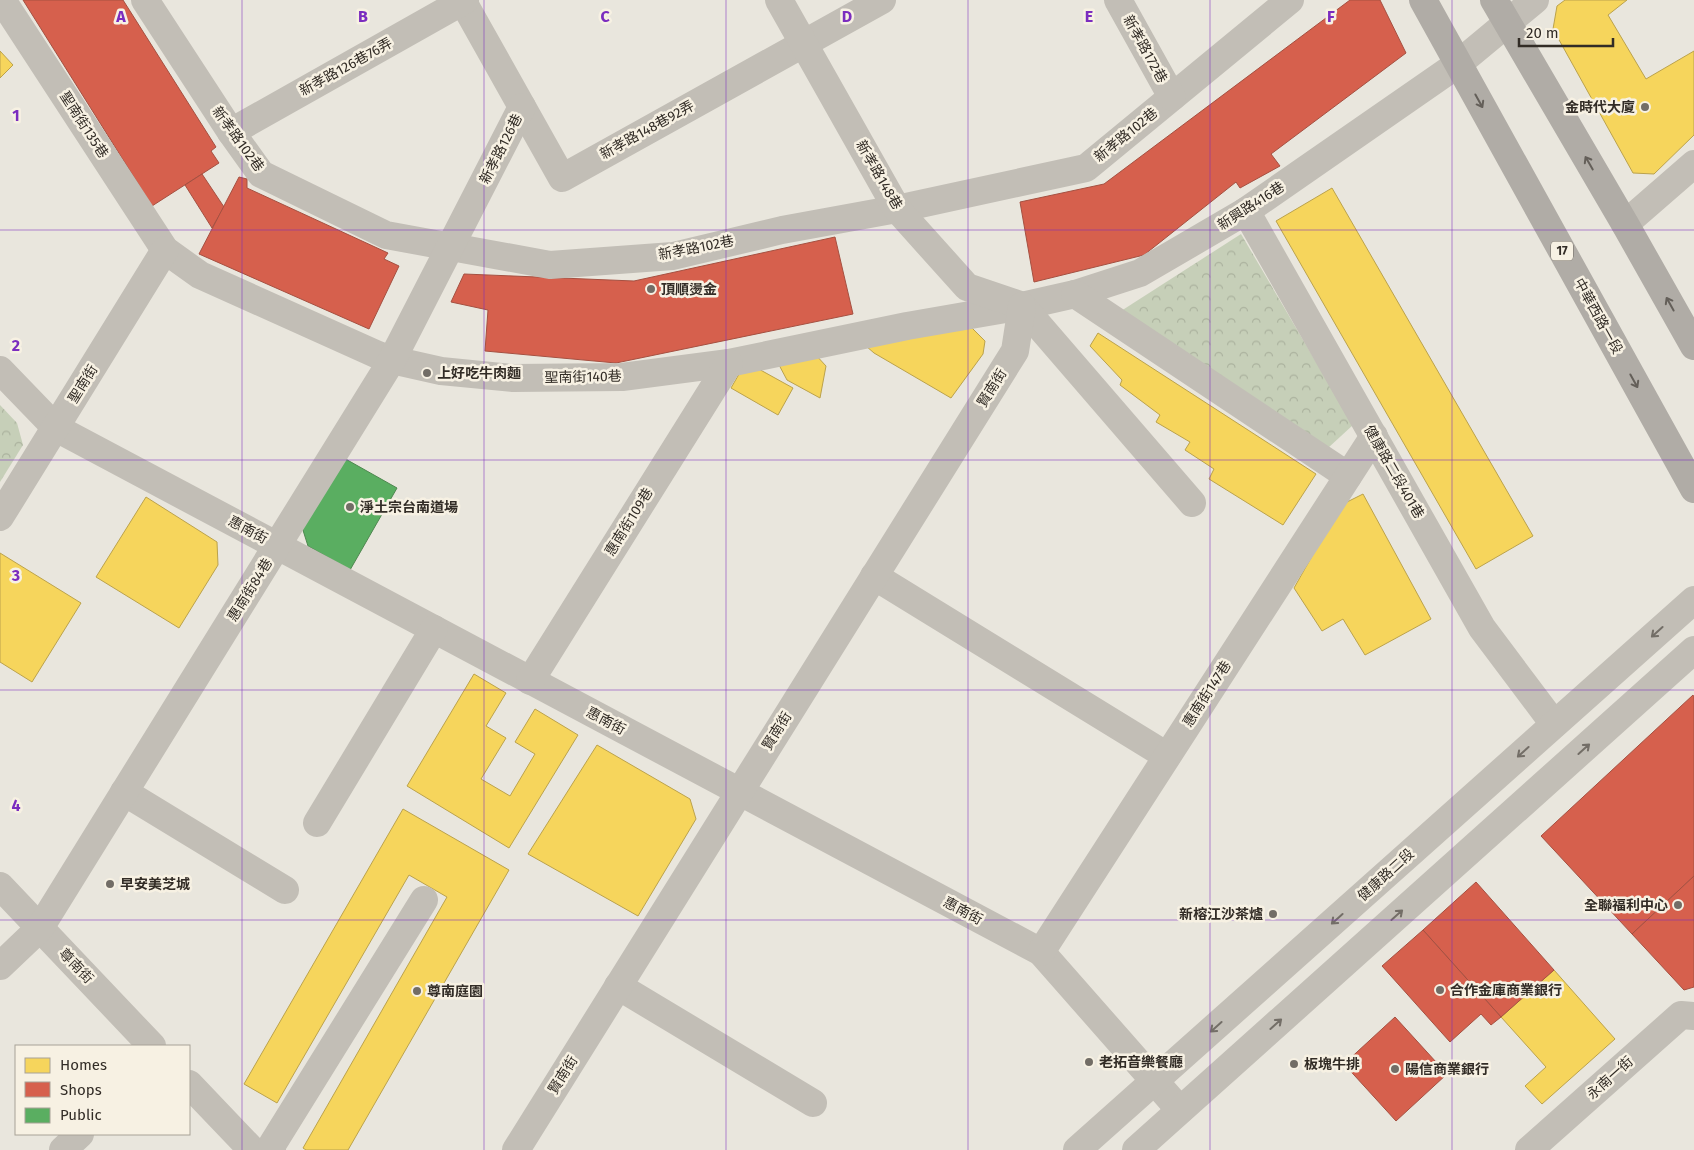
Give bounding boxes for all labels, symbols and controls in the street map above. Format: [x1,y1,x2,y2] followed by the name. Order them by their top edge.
[115,7,126,26] text: A
[358,7,368,26] text: B
[600,7,610,26] text: C
[842,7,852,26] text: D
[1085,7,1093,26] text: E
[1327,7,1335,26] text: F
[1119,12,1171,86] street label: 新孝路172巷
[1519,15,1613,47] scale bar
[1526,24,1559,42] text: 20 m
[296,34,396,100] street label: 新孝路126巷76弄
[56,88,112,162] street label: 聖南街135巷
[1475,93,1484,108] one-way arrow
[597,97,697,163] street label: 新孝路148巷92弄
[1565,99,1635,116] place label: 金時代大廈
[1639,101,1651,113] marker: 金時代大廈
[209,103,267,175] street label: 新孝路102巷
[1091,104,1161,166] street label: 新孝路102巷
[12,106,20,125] text: 1
[476,111,526,187] street label: 新孝路126巷
[852,137,906,213] street label: 新孝路148巷
[1584,156,1594,170] one-way arrow
[1214,178,1288,234] street label: 新興路416巷
[657,232,735,264] street label: 新孝路102巷
[1551,242,1573,260] road number: 17
[1570,275,1626,357] street label: 中華西路一段
[661,281,717,298] place label: 頂順燙金
[645,283,657,295] marker: 頂順燙金
[1665,297,1674,312] one-way arrow
[12,336,20,355] text: 2
[65,362,101,406] street label: 聖南街
[437,365,521,382] place label: 上好吃牛肉麵
[974,366,1010,410] street label: 賢南街
[421,367,433,379] marker: 上好吃牛肉麵
[544,368,622,386] street label: 聖南街140巷
[1630,373,1639,388] one-way arrow
[1360,422,1428,522] street label: 健康路二段401巷
[601,485,657,559] street label: 惠南街109巷
[360,499,458,516] place label: 淨土宗台南道場
[344,501,356,513] marker: 淨土宗台南道場
[225,513,271,547] street label: 惠南街
[224,555,276,625] street label: 惠南街84巷
[11,566,20,585] text: 3
[1651,626,1664,638] one-way arrow
[1179,658,1235,730] street label: 惠南街147巷
[583,704,629,738] street label: 惠南街
[759,709,795,753] street label: 賢南街
[1577,743,1590,755] one-way arrow
[1516,746,1529,758] one-way arrow
[11,796,21,815] text: 4
[1354,845,1418,905] street label: 健康路二段
[120,876,190,893] place label: 早安美芝城
[104,878,116,890] marker: 早安美芝城
[940,894,986,928] street label: 惠南街
[1584,897,1668,914] place label: 全聯福利中心
[1672,899,1684,911] marker: 全聯福利中心
[1179,906,1263,923] place label: 新榕江沙茶爐
[1267,908,1279,920] marker: 新榕江沙茶爐
[1391,910,1404,921] one-way arrow
[1330,913,1343,924] one-way arrow
[55,945,97,987] street label: 尊南街
[1450,982,1562,999] place label: 合作金庫商業銀行
[427,983,483,1000] place label: 尊南庭園
[1434,984,1446,996] marker: 合作金庫商業銀行
[411,985,423,997] marker: 尊南庭園
[1270,1018,1283,1030] one-way arrow
[1209,1021,1222,1033] one-way arrow
[15,1045,190,1135] legend
[545,1053,581,1097] street label: 賢南街
[1584,1053,1636,1103] street label: 永南一街
[1099,1054,1183,1071] place label: 老拓音樂餐廳
[60,1056,107,1074] text: Homes
[1083,1056,1095,1068] marker: 老拓音樂餐廳
[1304,1056,1360,1073] place label: 板塊牛排
[1288,1058,1300,1070] marker: 板塊牛排
[1405,1061,1489,1078] place label: 陽信商業銀行
[1389,1063,1401,1075] marker: 陽信商業銀行
[60,1081,102,1099] text: Shops
[60,1106,102,1124] text: Public

